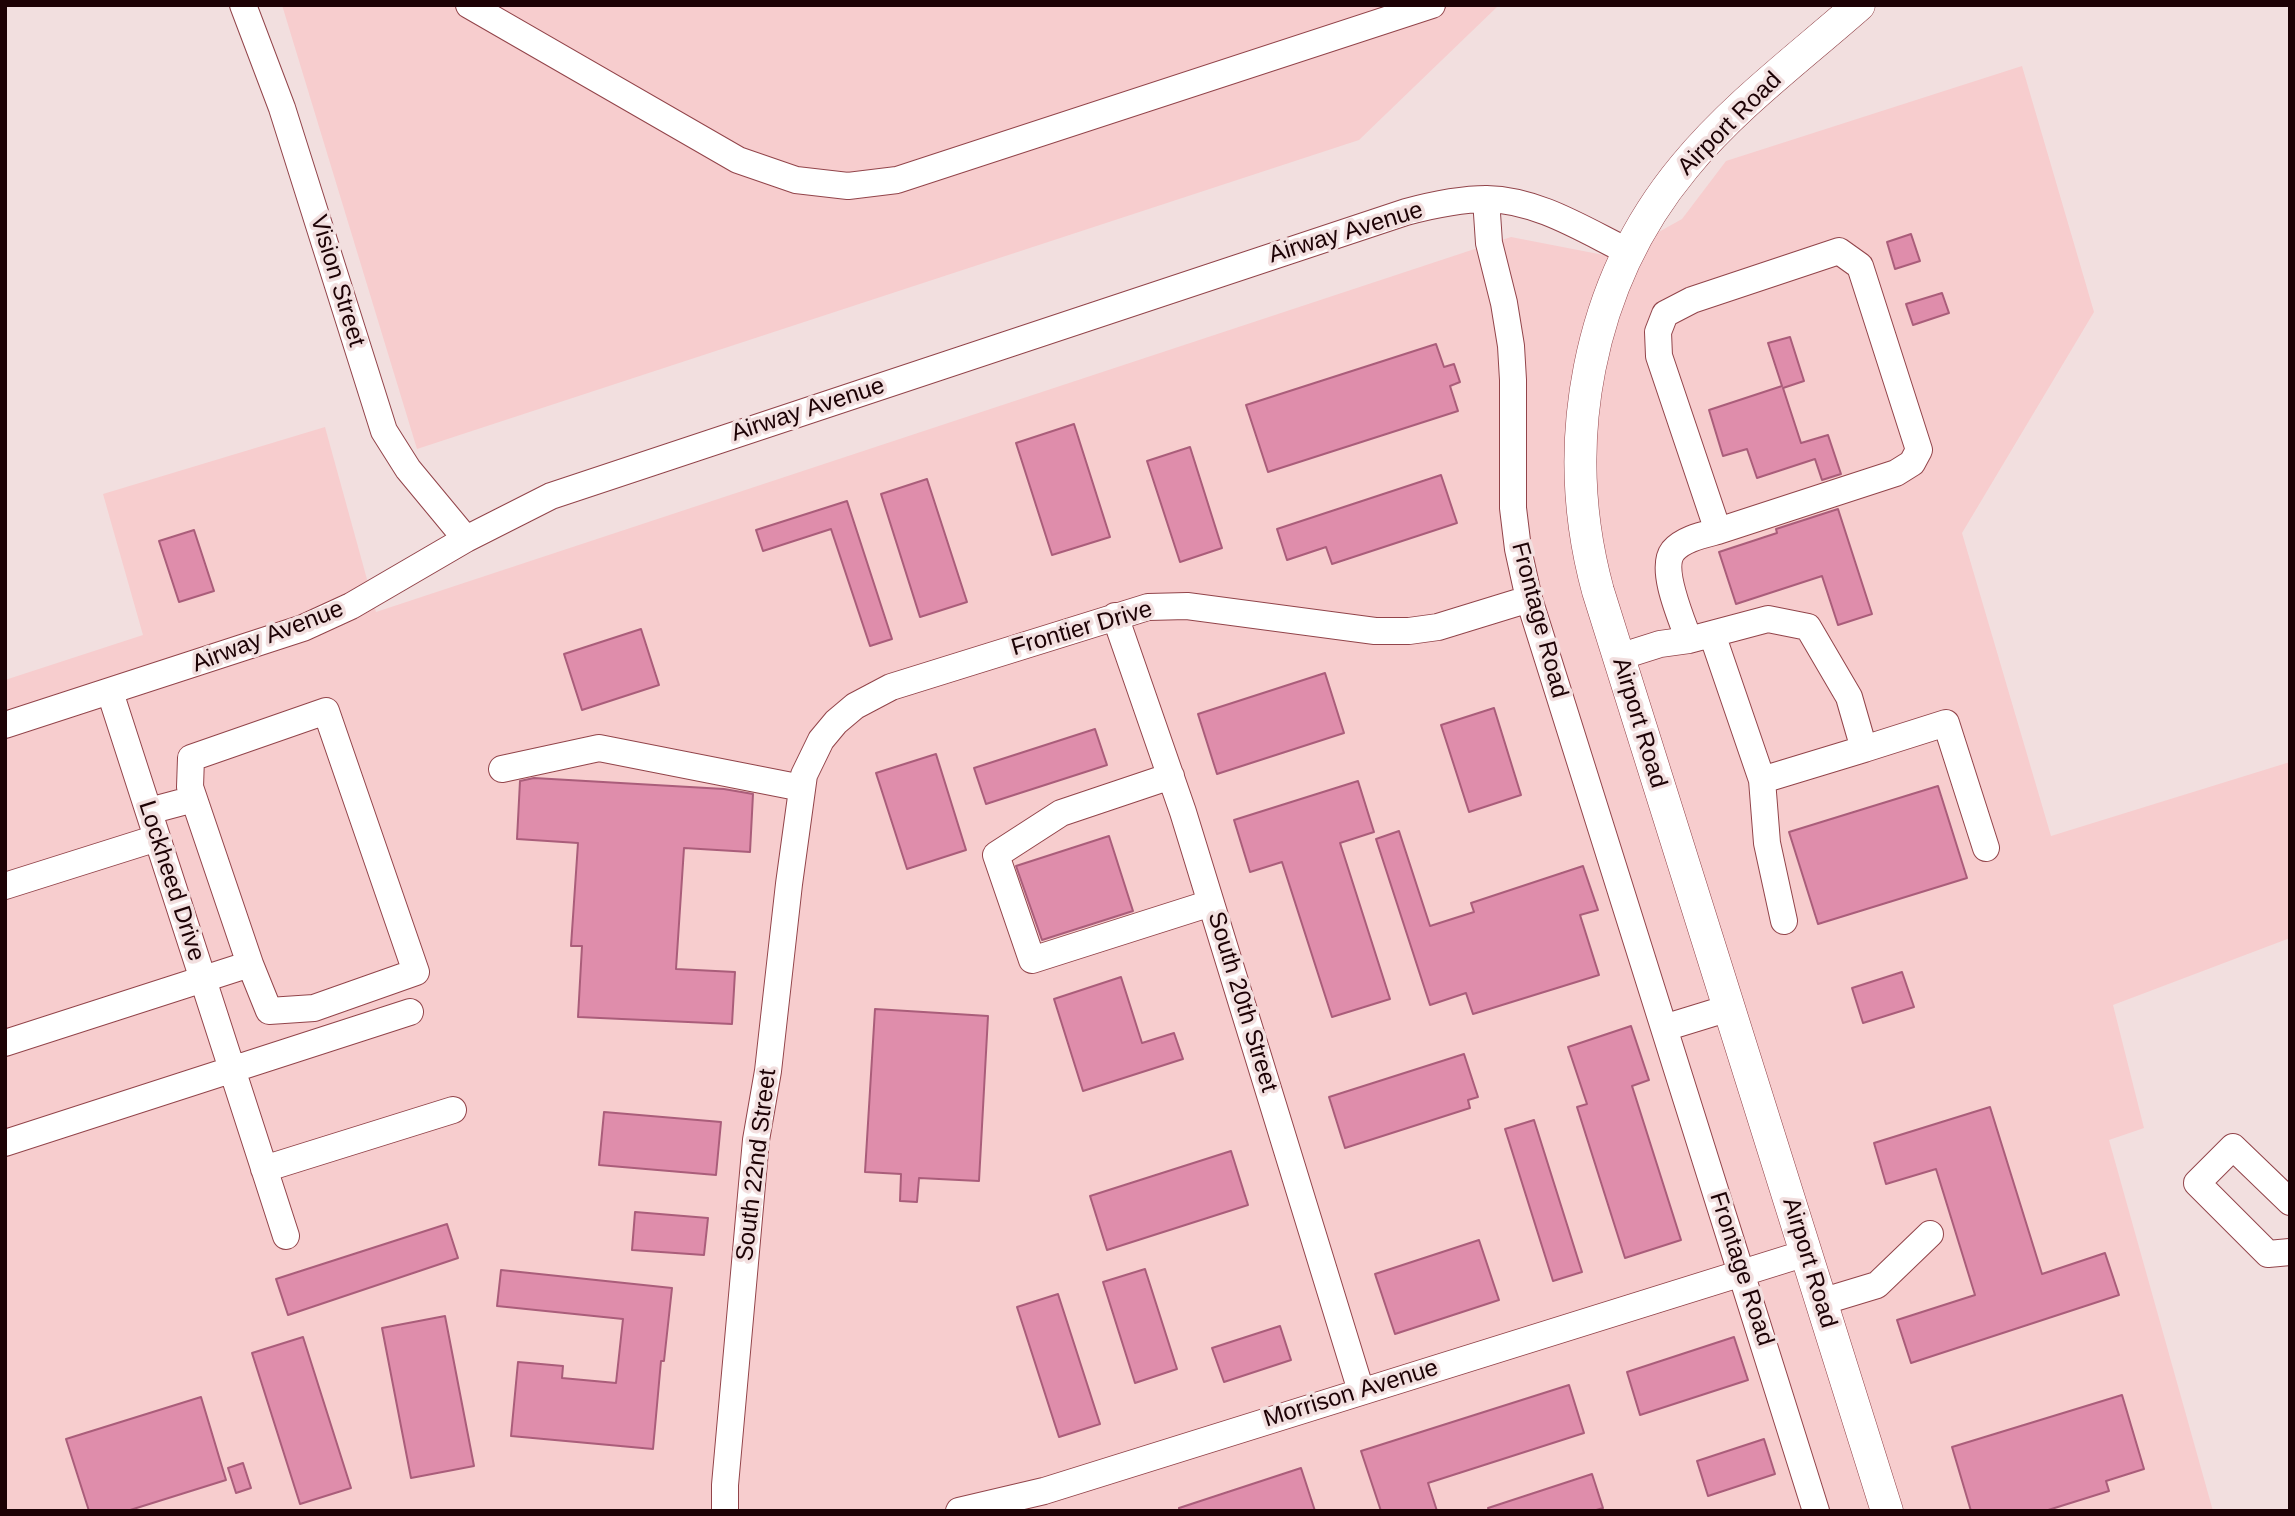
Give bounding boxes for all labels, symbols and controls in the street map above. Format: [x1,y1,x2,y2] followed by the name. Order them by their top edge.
[1672,66,1788,182] street label: Airport Road
[1265,196,1427,270] street label: Airway Avenue
[303,212,371,350] street label: Vision Street
[728,372,888,448] street label: Airway Avenue
[1504,539,1574,701] street label: Frontage Road
[188,595,348,679] street label: Airway Avenue
[1008,595,1156,663] street label: Frontier Drive
[1606,654,1672,792] street label: Airport Road
[132,797,210,965] street label: Lockheed Drive
[1201,908,1283,1096] street label: South 20th Street
[731,1067,783,1263] street label: South 22nd Street
[1703,1188,1779,1350] street label: Frontage Road
[1776,1194,1842,1332] street label: Airport Road
[1260,1354,1442,1434] street label: Morrison Avenue

